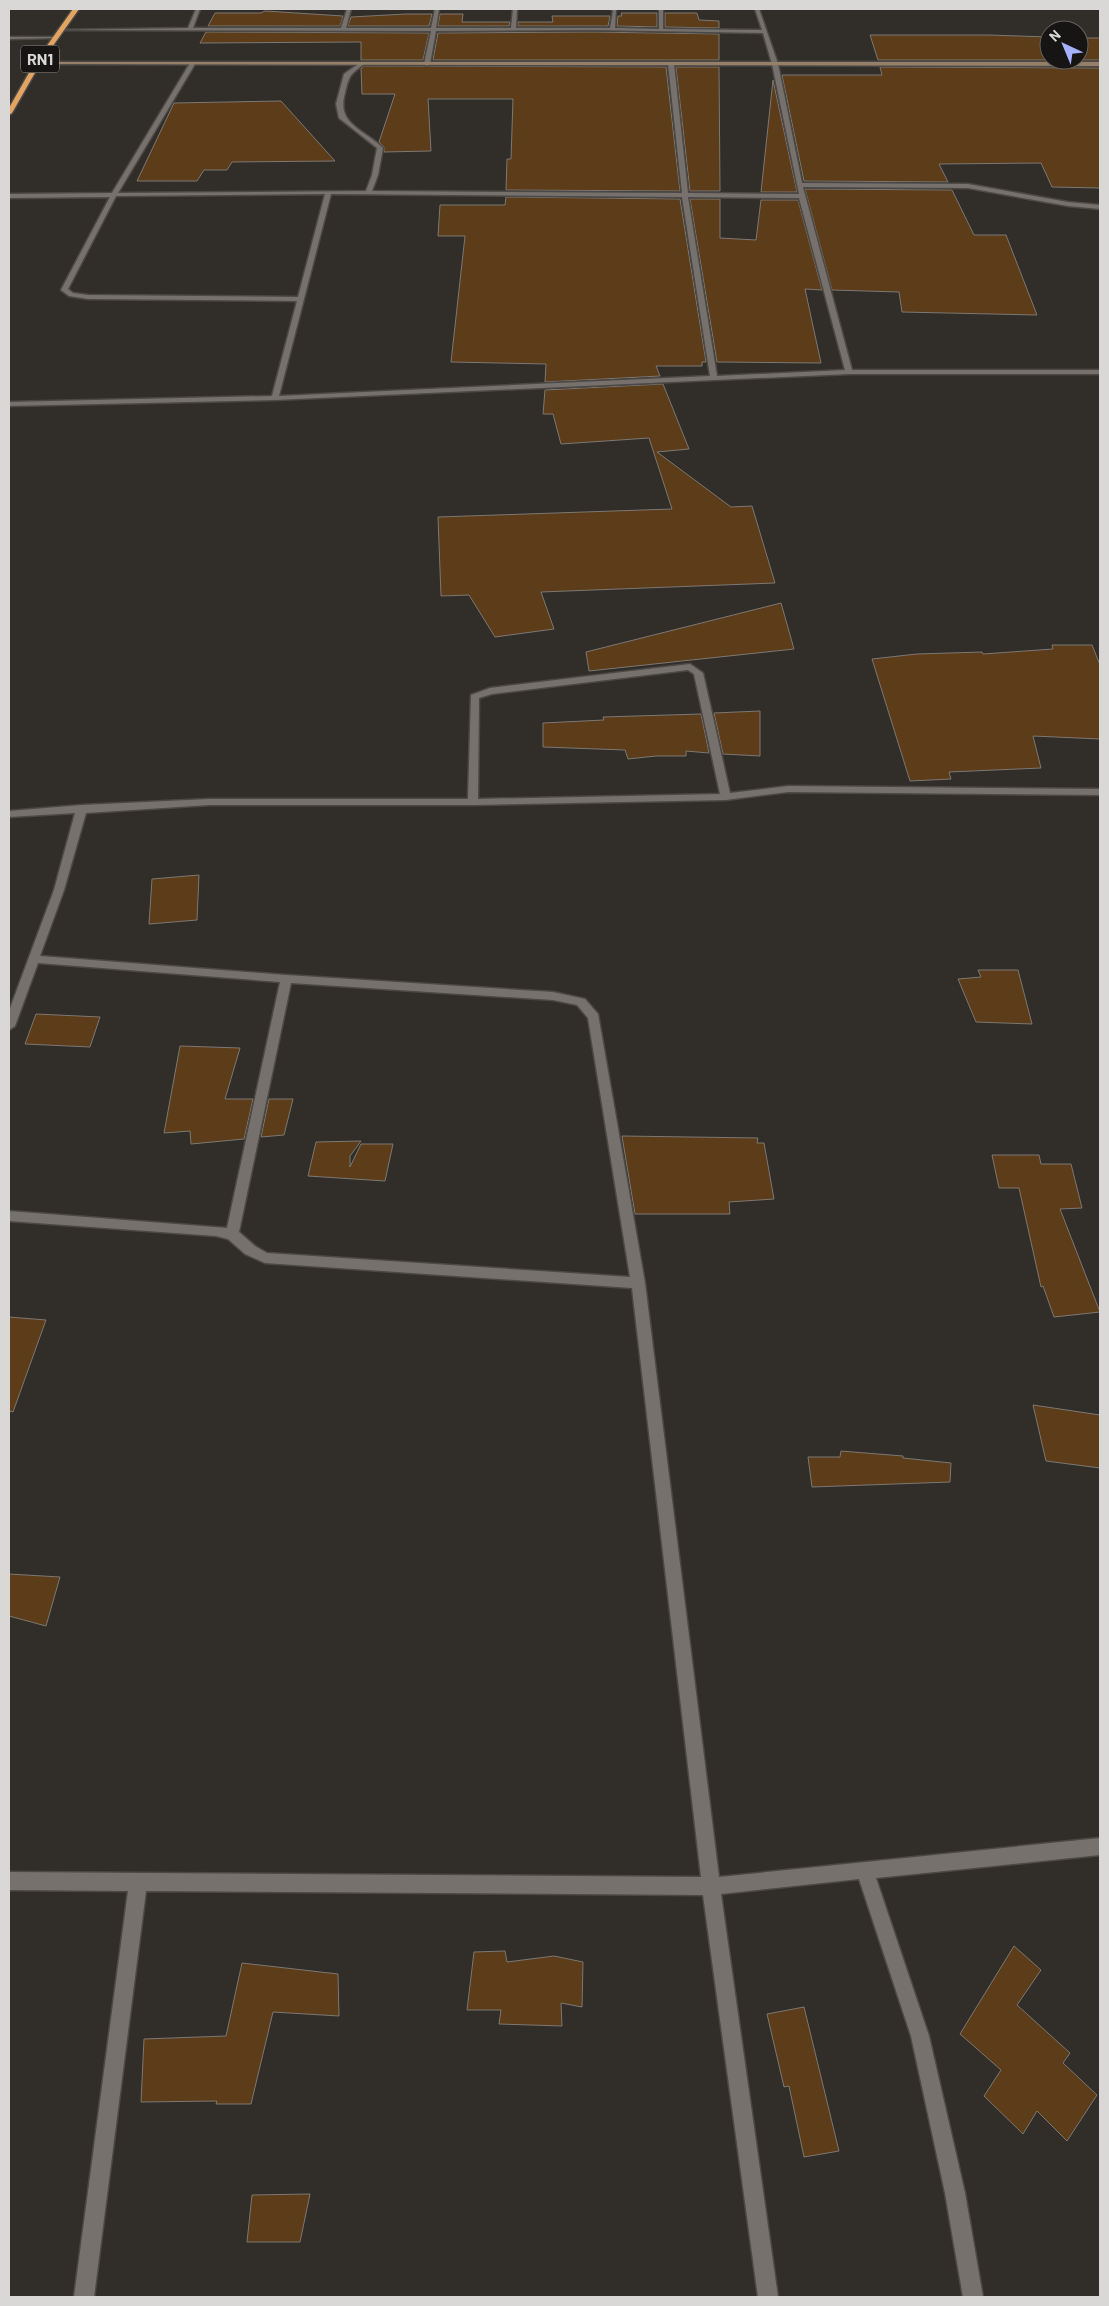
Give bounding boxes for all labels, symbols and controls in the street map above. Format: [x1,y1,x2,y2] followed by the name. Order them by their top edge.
[1039,20,1089,70] north arrow
[1045,26,1064,45] text: N
[21,46,59,72] road number: RN1

